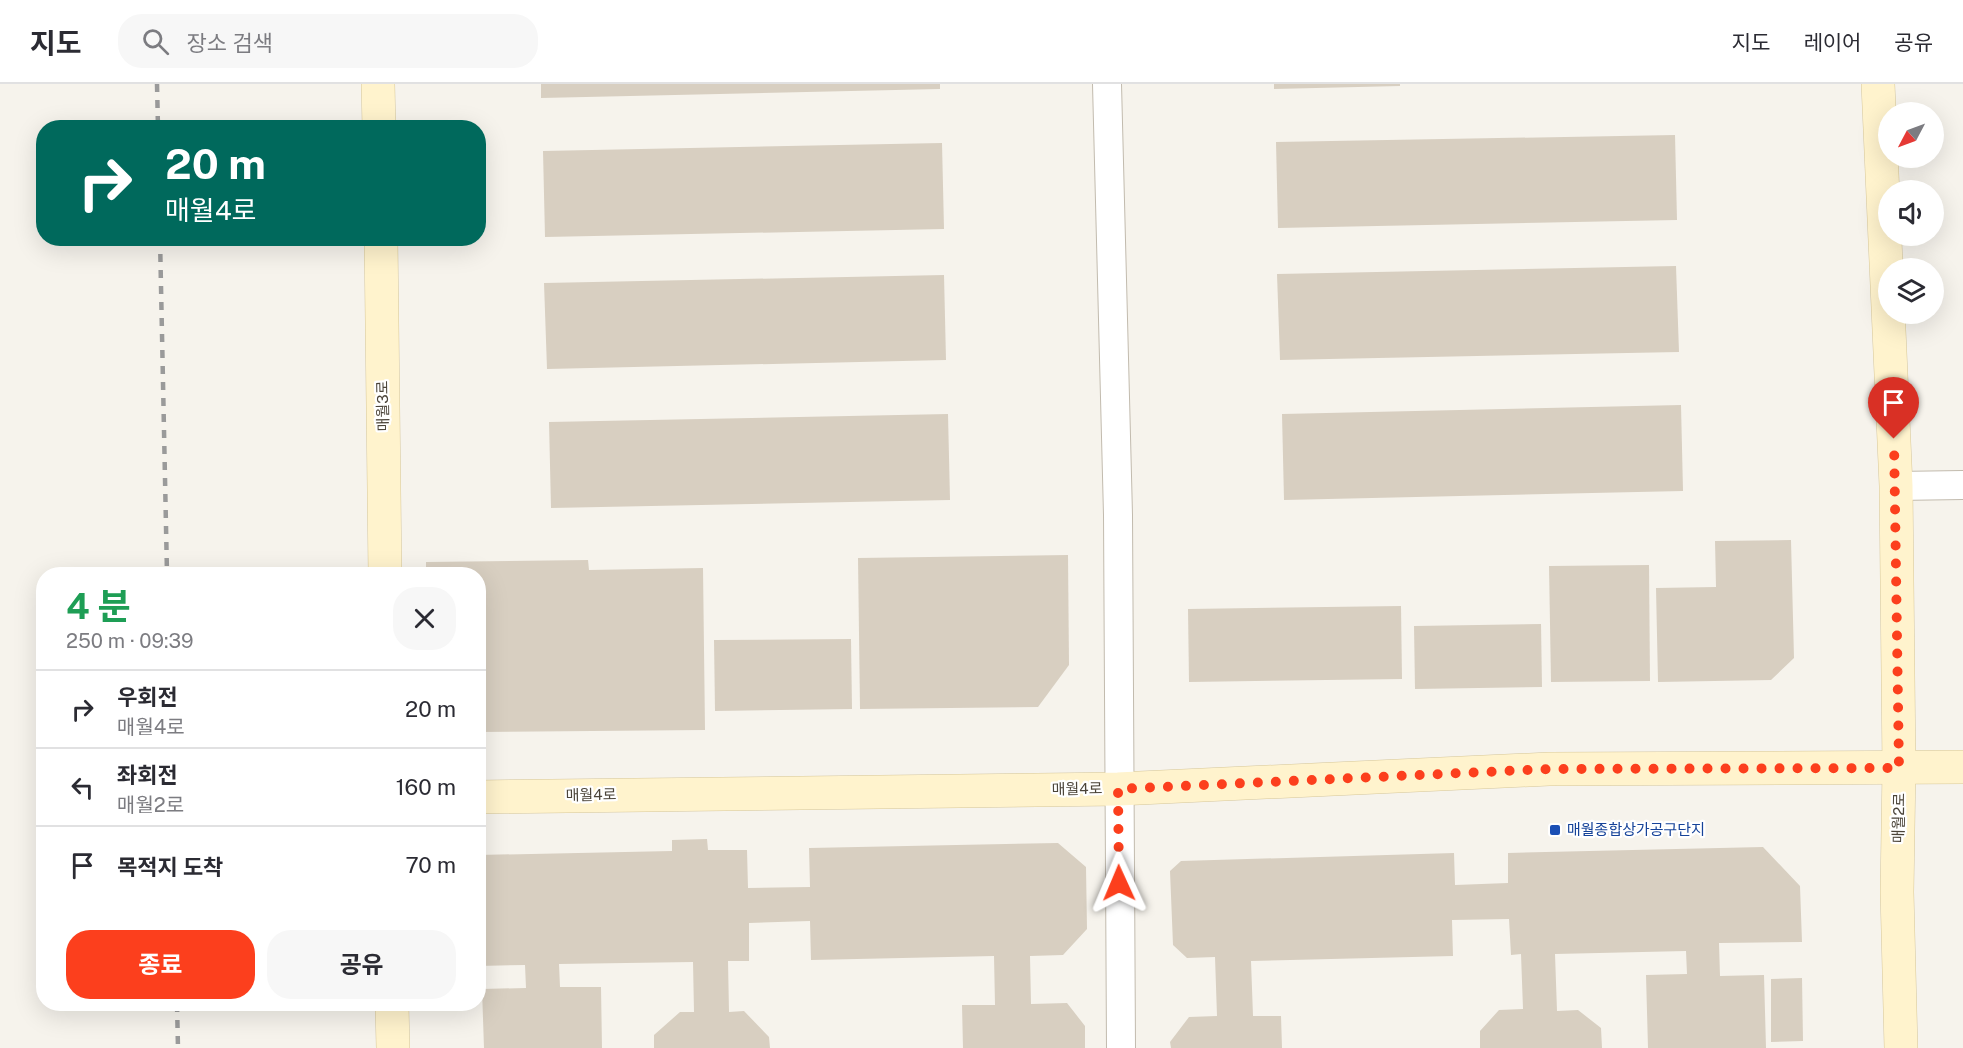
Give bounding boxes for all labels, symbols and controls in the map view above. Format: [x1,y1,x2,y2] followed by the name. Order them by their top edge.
[118,14,538,68] search box
[139,25,172,58] icon: search
[30,26,82,59] text: 지도
[187,30,273,56] text: 장소 검색
[1732,30,1770,55] text: 지도
[1803,30,1861,55] text: 레이어
[1894,30,1933,55] text: 공유
[1878,102,1944,168] north arrow
[1878,102,1944,324] map controls
[165,139,266,188] text: 20 m
[66,144,144,222] icon: right
[1878,180,1944,246] button: sound
[165,194,257,226] text: 매월4로
[1878,258,1944,324] button: layers
[1868,377,1919,439] pin
[374,380,391,432] street label: 매월3로
[1877,386,1910,419] icon: arrive
[66,585,131,627] text: 4 분
[393,587,456,650] button: close
[66,629,193,653] text: 250 m · 09:39
[117,684,178,710] text: 우회전
[66,693,99,726] icon: right
[405,696,456,722] text: 20 m
[117,715,185,739] text: 매월4로
[117,762,178,788] text: 좌회전
[66,771,99,804] icon: left
[396,774,456,800] text: 160 m
[1051,780,1103,797] street label: 매월4로
[565,786,617,803] street label: 매월4로
[117,793,184,817] text: 매월2로
[1890,793,1907,843] street label: 매월2로
[1567,821,1705,838] place label: 매월종합상가공구단지
[1548,823,1562,837] marker: 매월종합상가공구단지
[66,849,99,882] icon: arrive
[1087,851,1151,915] position arrow
[405,852,456,878] text: 70 m
[117,854,223,880] text: 목적지 도착
[66,930,255,999] button: 종료
[267,930,456,999] button: 공유

